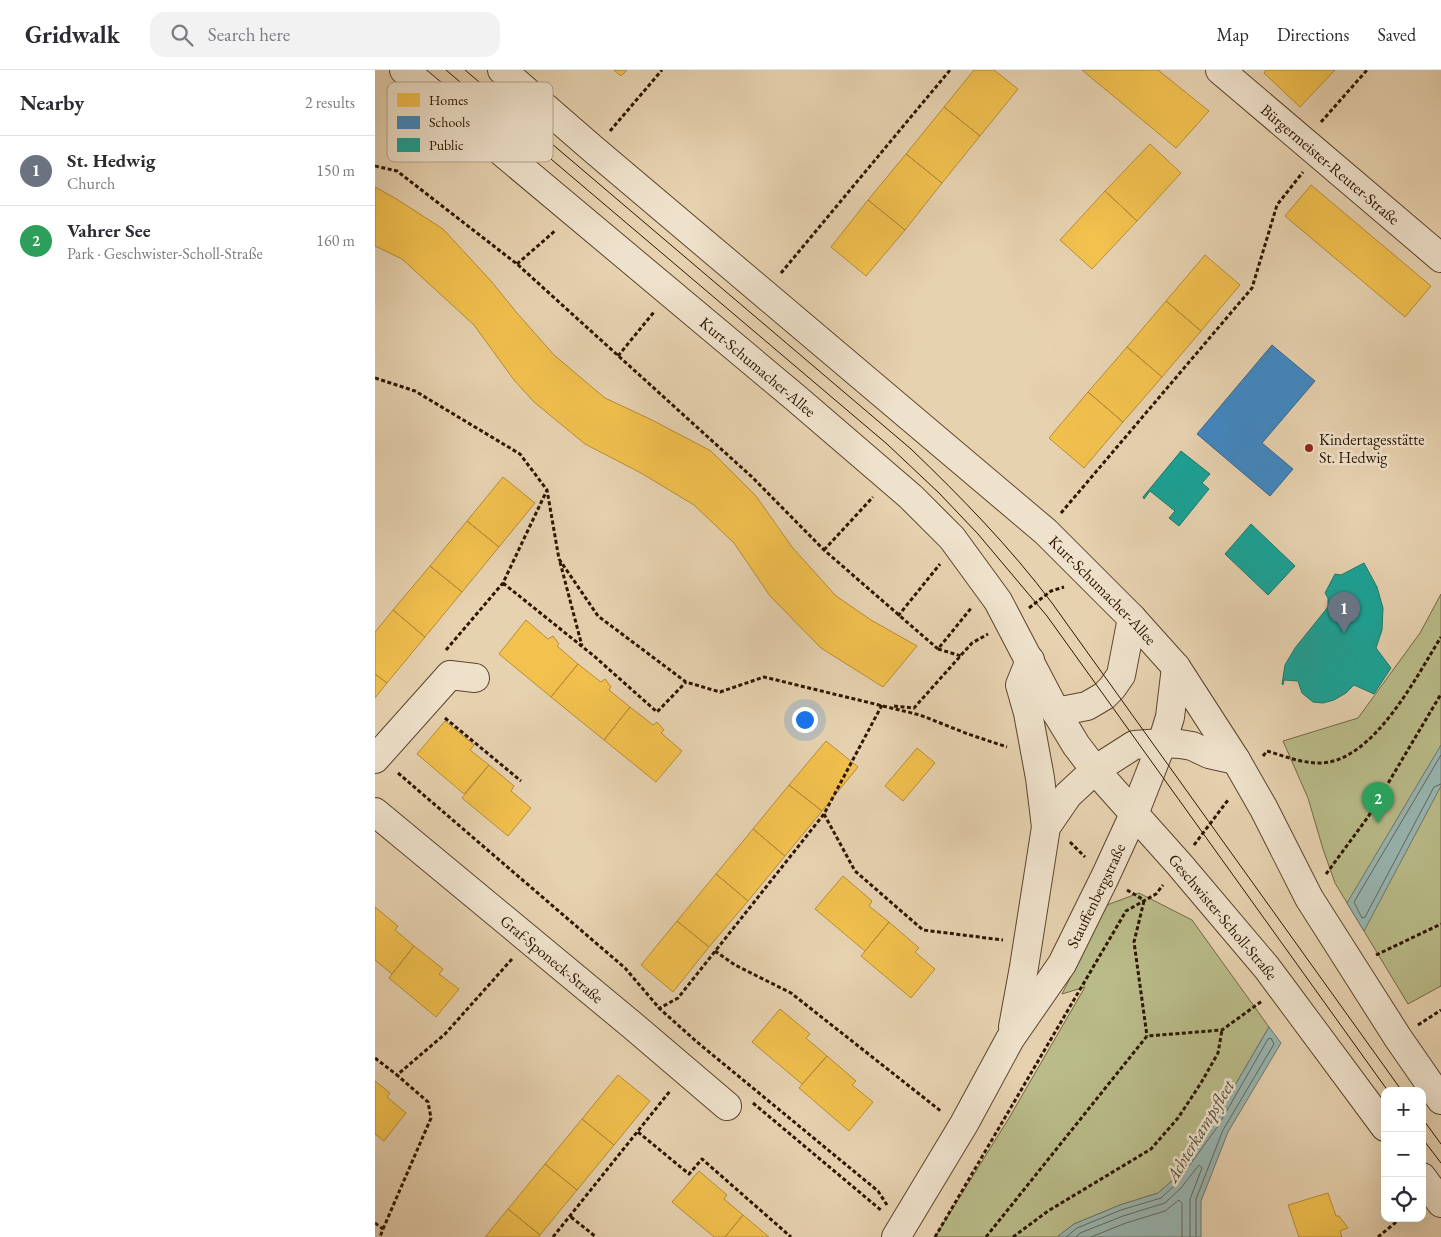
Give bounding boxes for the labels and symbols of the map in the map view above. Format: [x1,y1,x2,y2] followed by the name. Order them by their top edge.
[387,82,553,162] legend
[429,91,469,109] text: Homes
[1256,99,1404,229] street label: Bürgermeister-Reuter-Straße
[429,113,470,131] text: Schools
[429,136,464,154] text: Public
[695,312,820,422] street label: Kurt-Schumacher-Allee
[1319,429,1425,468] place label: Kindertagesstätte St. Hedwig
[1303,442,1315,454] marker: Kindertagesstätte St. Hedwig
[1044,531,1161,649] street label: Kurt-Schumacher-Allee
[1328,592,1360,633] pin: 1
[792,707,818,733] your location
[1362,782,1394,823] pin: 2
[1062,840,1130,952] street label: Stauffenbergstraße
[1164,849,1282,984] street label: Geschwister-Scholl-Straße
[496,910,608,1008] street label: Graf-Sponeck-Straße
[1159,1075,1240,1188] water label: Achterkampsfleet

